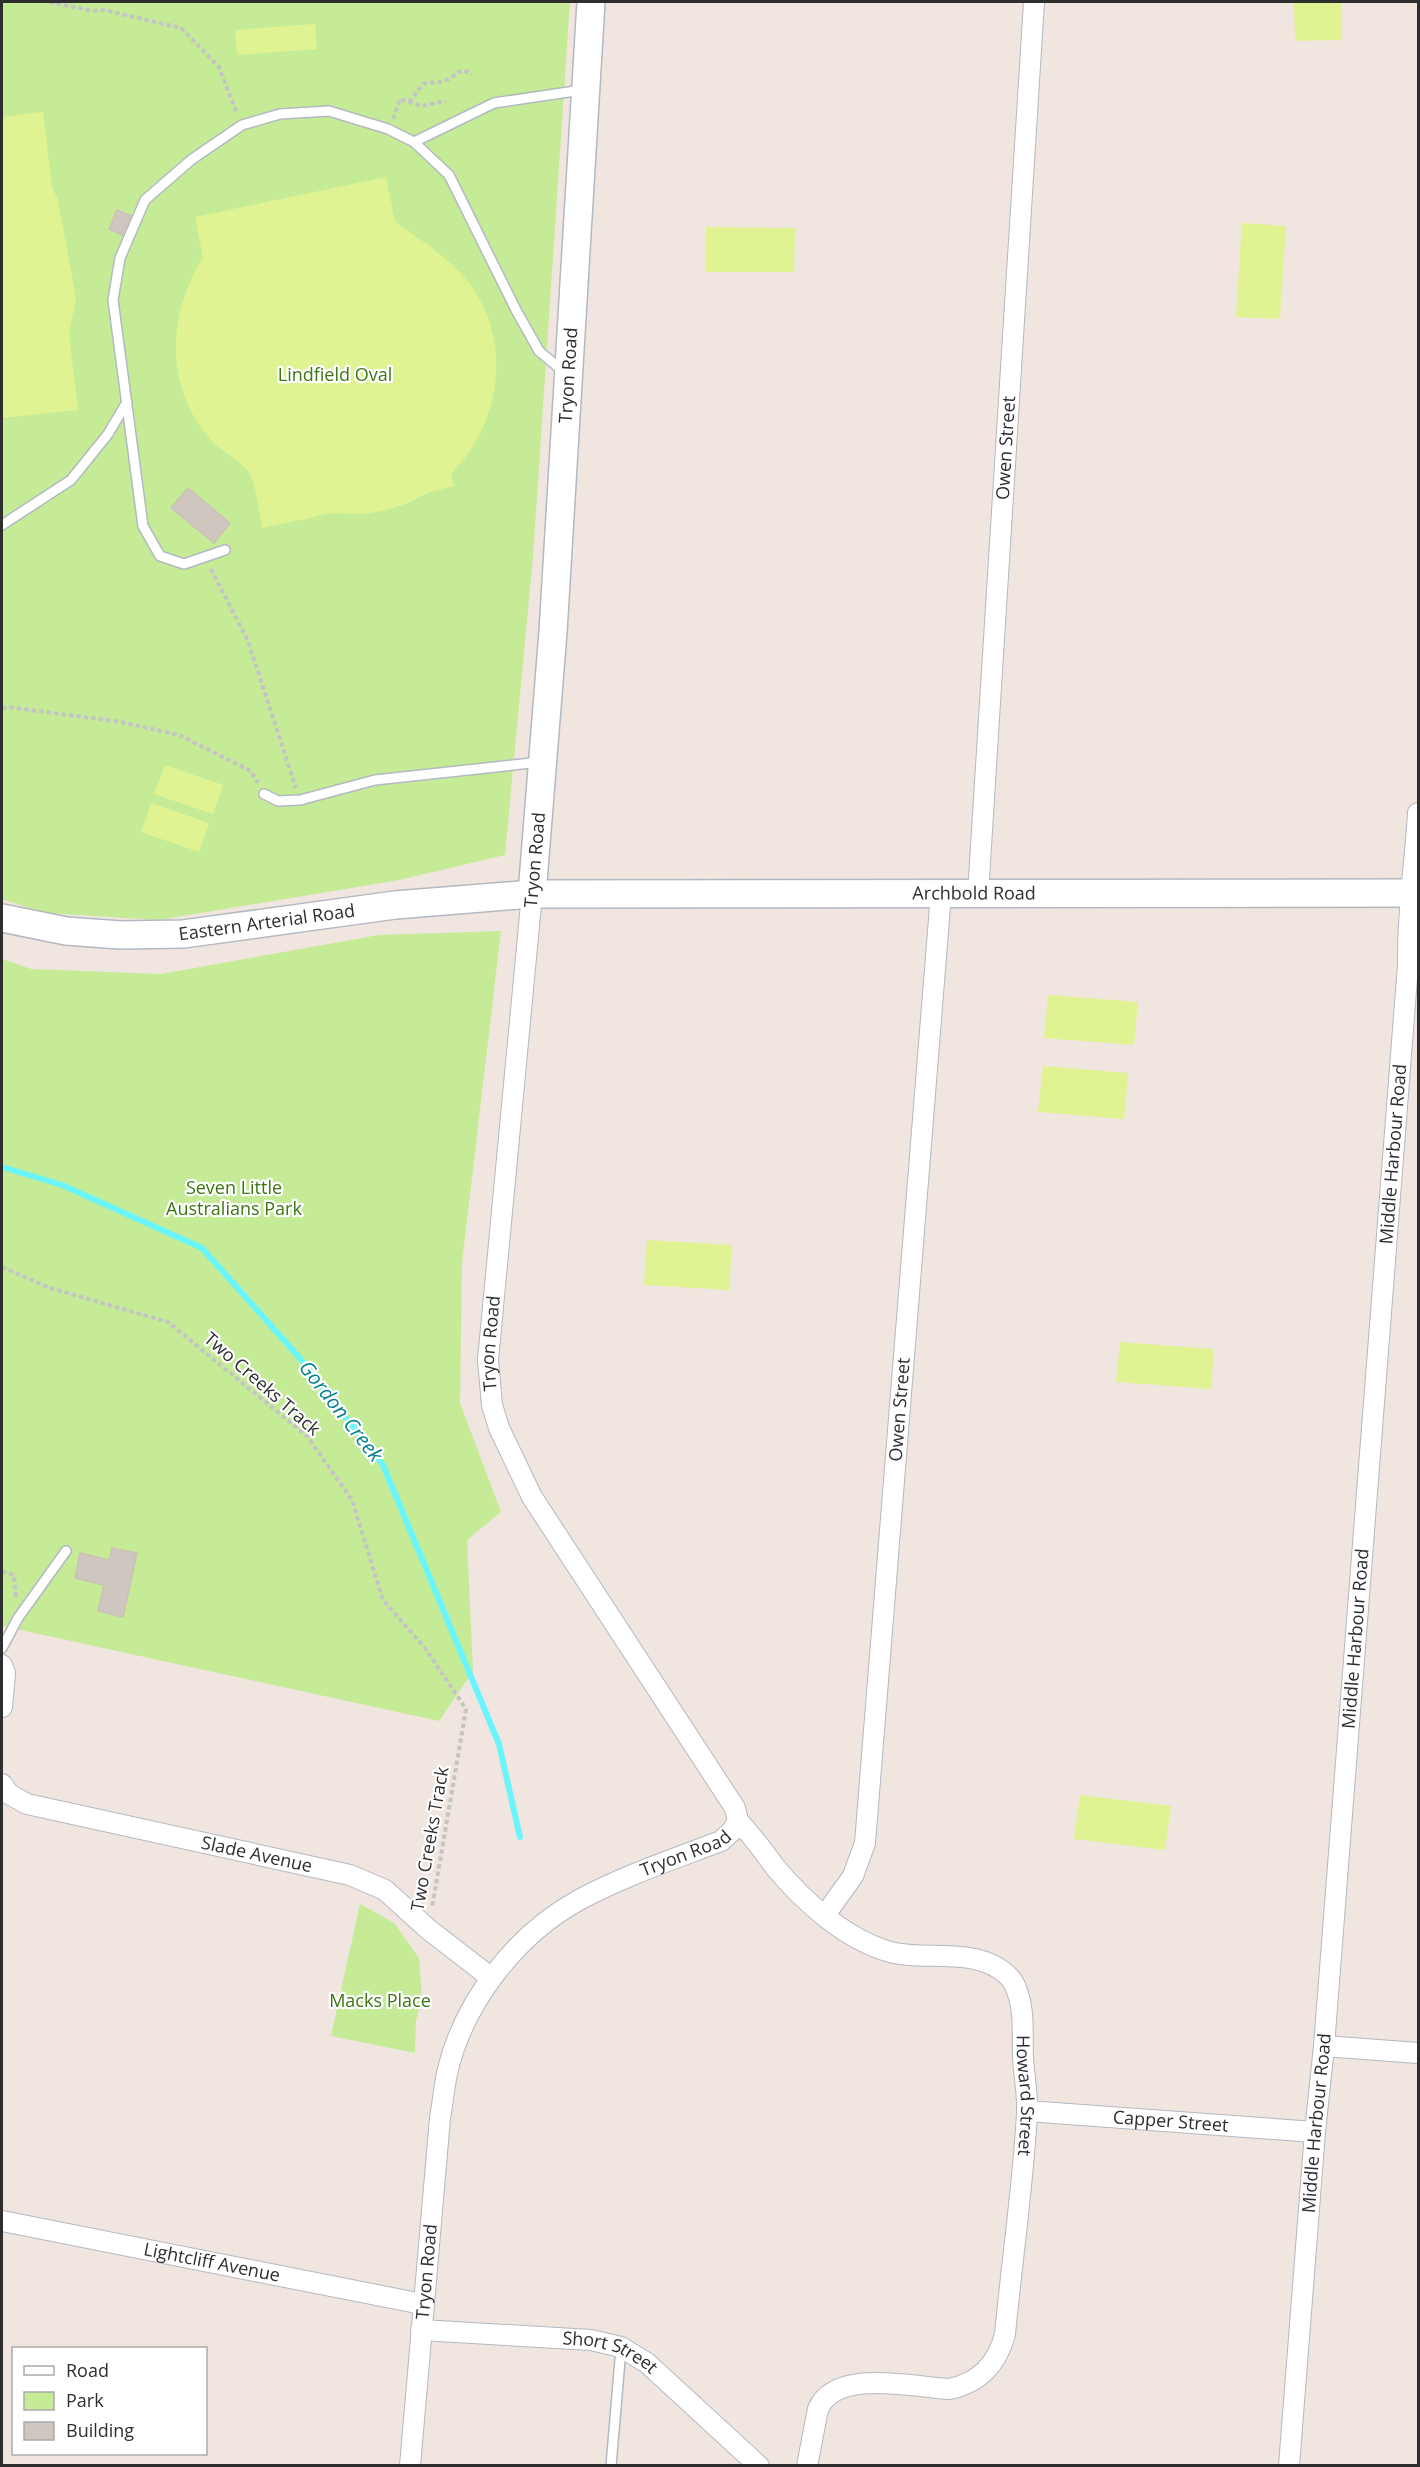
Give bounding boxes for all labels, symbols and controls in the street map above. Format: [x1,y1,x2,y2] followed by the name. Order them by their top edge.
[553,327,582,424] street label: Tryon Road
[278,362,392,386] park label: Lindfield Oval
[990,395,1020,501] street label: Owen Street
[518,811,550,909] street label: Tryon Road
[912,880,1036,905] street label: Archbold Road
[177,898,356,945] street label: Eastern Arterial Road
[1373,1063,1411,1245] street label: Middle Harbour Road
[166,1175,302,1220] park label: Seven Little Australians Park
[475,1294,505,1392] street label: Tryon Road
[200,1326,326,1441] street label: Two Creeks Track
[293,1354,390,1468] water label: Gordon Creek
[883,1357,915,1462] street label: Owen Street
[1336,1548,1374,1730] street label: Middle Harbour Road
[404,1764,454,1913] street label: Two Creeks Track
[636,1824,736,1881] street label: Tryon Road
[199,1830,315,1877] street label: Slade Avenue
[329,1988,431,2012] park label: Macks Place
[1296,2032,1336,2214] street label: Middle Harbour Road
[1012,2035,1040,2157] street label: Howard Street
[1112,2104,1229,2137] street label: Capper Street
[410,2223,442,2320] street label: Tryon Road
[142,2236,282,2287] street label: Lightcliff Avenue
[562,2325,664,2378] street label: Short Street
[12,2347,207,2455] legend
[66,2358,109,2382] text: Road
[66,2388,104,2412] text: Park
[66,2418,134,2442] text: Building

